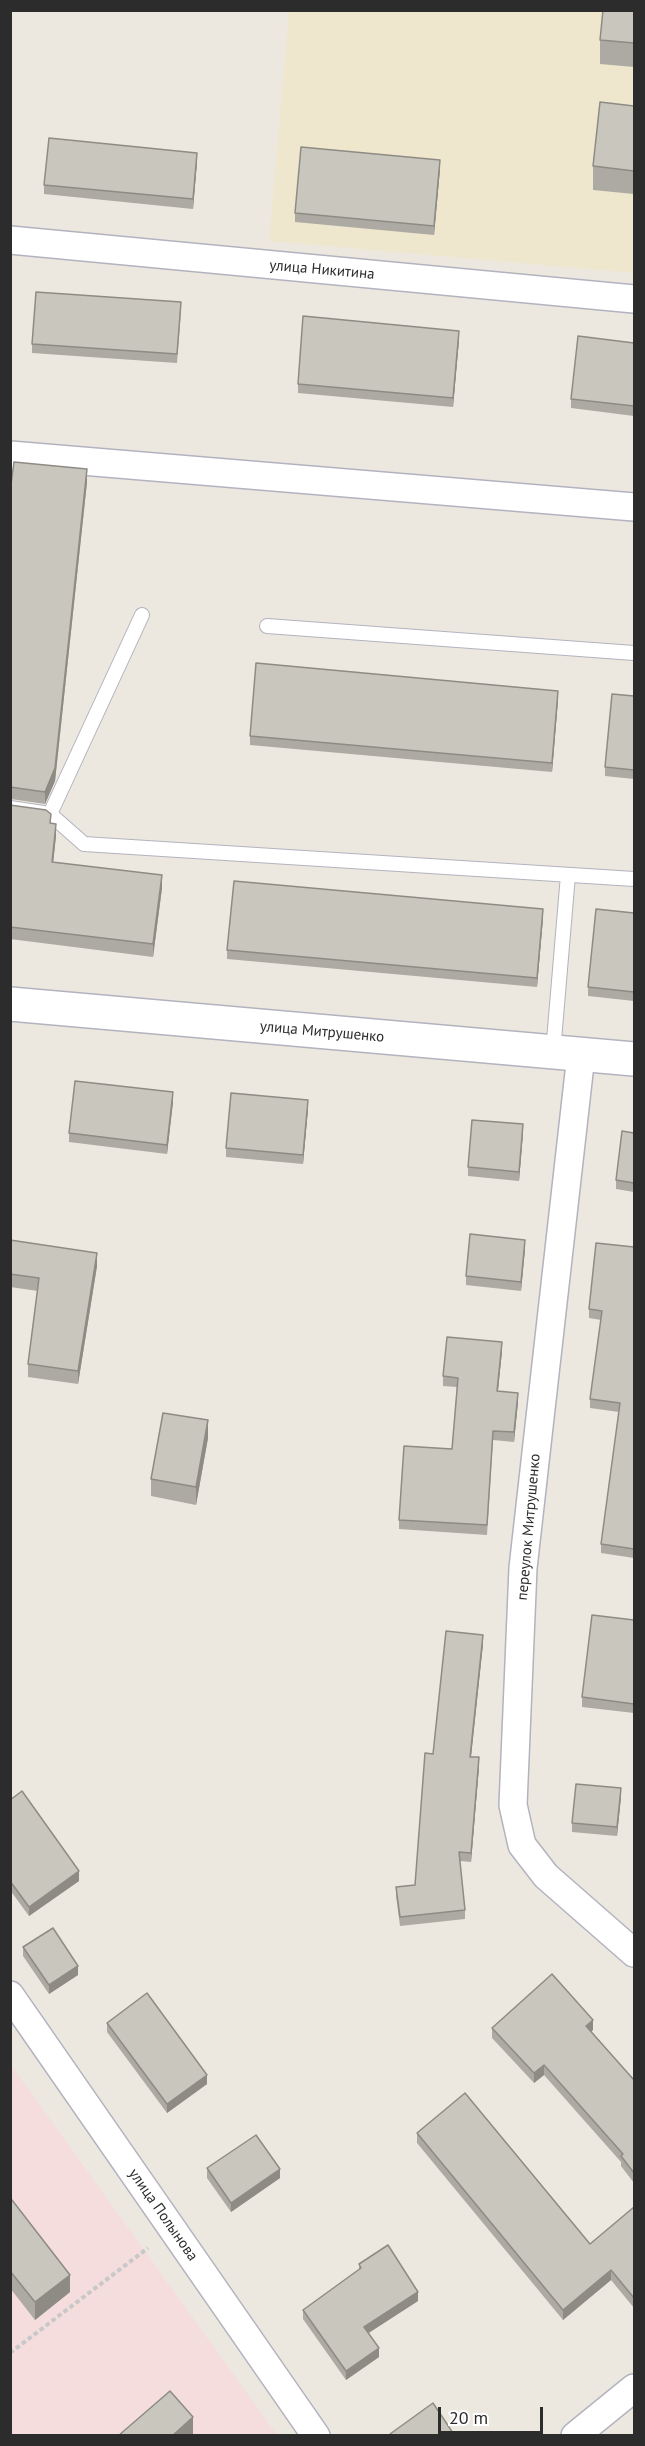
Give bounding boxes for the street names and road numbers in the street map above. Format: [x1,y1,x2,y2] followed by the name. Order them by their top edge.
[269,256,375,284] street label: улица Никитина
[259,1018,385,1046] street label: улица Митрушенко
[514,1453,544,1601] street label: переулок Митрушенко
[125,2165,201,2265] street label: улица Полынова

